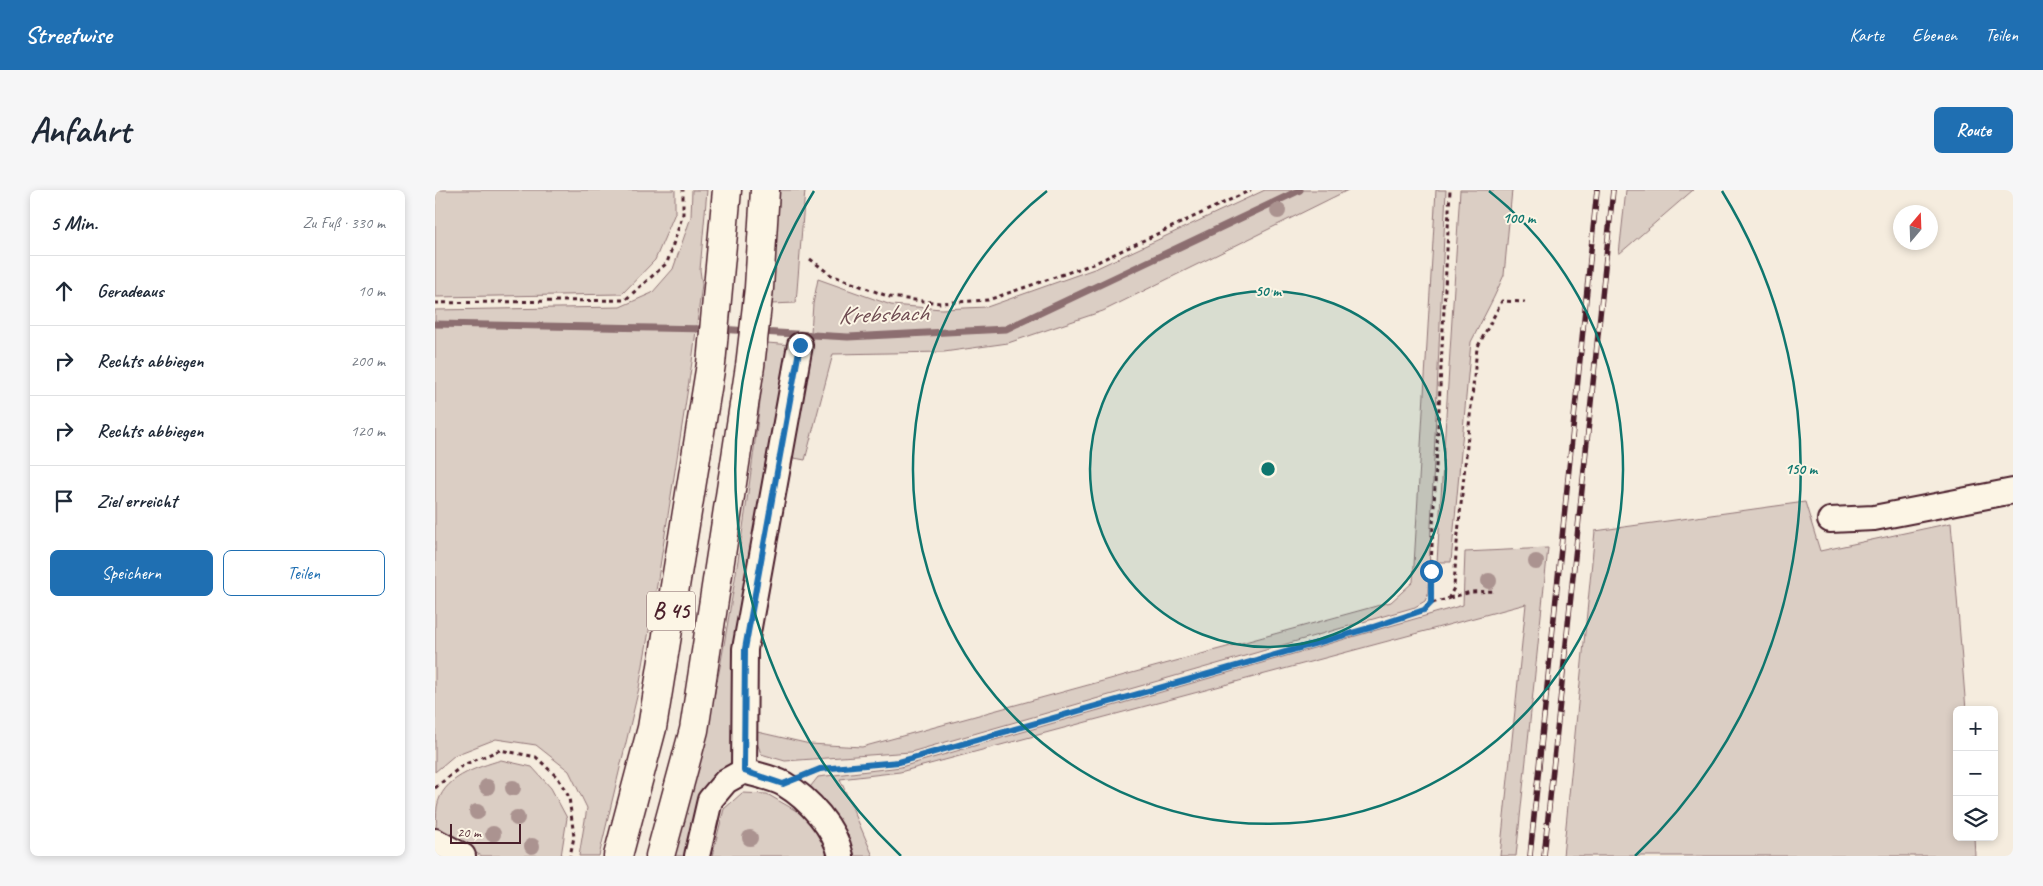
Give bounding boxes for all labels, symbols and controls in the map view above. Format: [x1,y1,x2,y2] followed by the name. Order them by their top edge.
[25,20,111,50] text: Streetwise
[1849,24,1884,46] text: Karte
[1912,24,1957,46] text: Ebenen
[1985,24,2018,46] text: Teilen
[1934,107,2013,153] button: Route
[30,108,130,153] text: Anfahrt
[1893,205,1938,250] north arrow
[1503,209,1537,228] text: 100 m
[50,210,98,236] text: 5 Min.
[302,213,385,233] text: Zu Fuß · 330 m
[50,277,78,305] icon: ahead
[97,279,164,303] text: Geradeaus
[358,281,385,301] text: 10 m
[1255,282,1282,301] text: 50 m
[837,296,930,332] water label: Krebsbach
[789,334,812,357] route end
[50,347,78,375] icon: right
[97,349,203,373] text: Rechts abbiegen
[351,351,385,371] text: 200 m
[50,417,78,445] icon: right
[97,419,203,443] text: Rechts abbiegen
[351,421,385,441] text: 120 m
[1259,460,1277,478] centre of rings
[1785,460,1819,479] text: 150 m
[50,487,78,515] icon: arrive
[97,489,177,513] text: Ziel erreicht
[50,550,213,596] button: Speichern
[223,550,385,596] button: Teilen
[1420,560,1443,583] route start
[647,592,695,631] road number: B 45
[1953,706,1998,841] map controls
[1953,706,1998,751] button: +
[1953,751,1998,796] button: −
[1953,796,1998,841] button: layers
[450,821,521,844] scale bar
[457,824,481,841] text: 20 m

